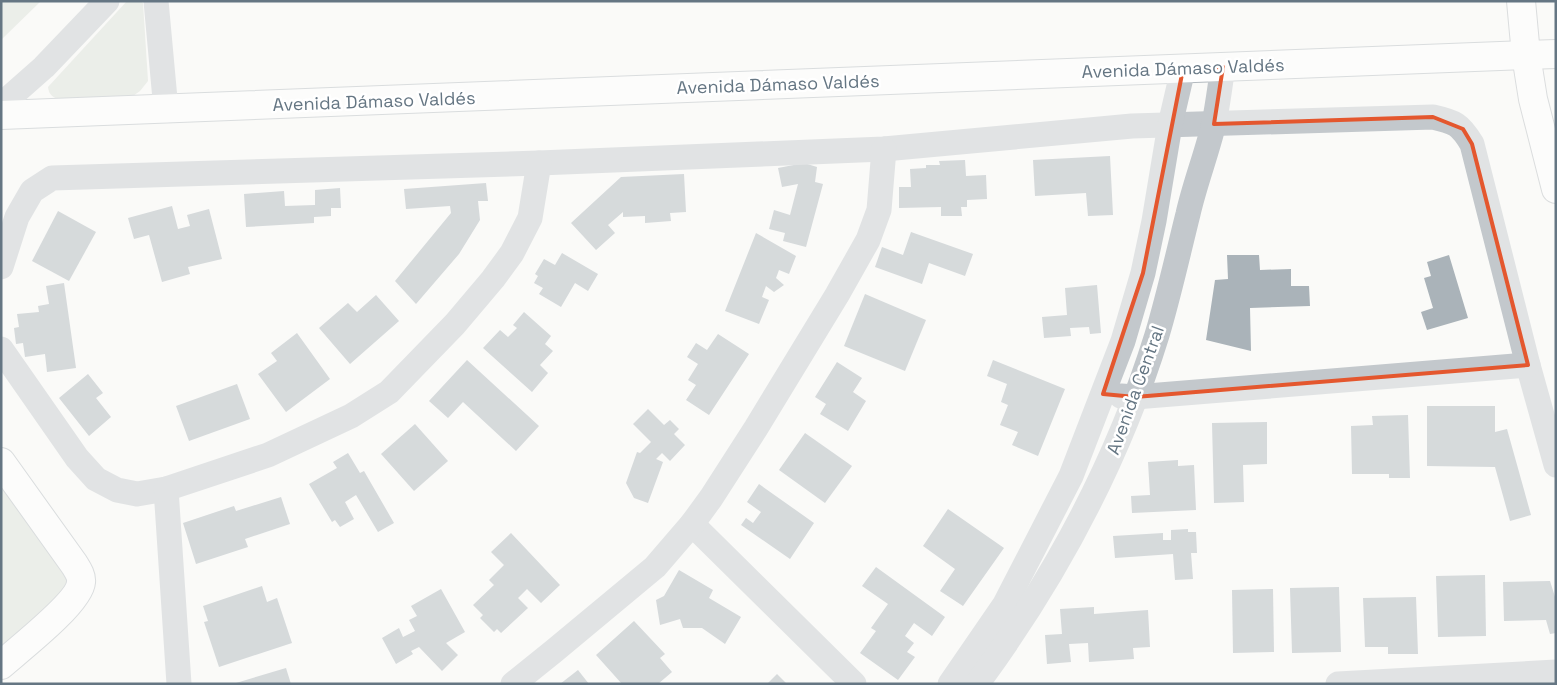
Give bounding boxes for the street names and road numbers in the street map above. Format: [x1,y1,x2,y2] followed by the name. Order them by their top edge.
[1081,53,1285,83] street label: Avenida Dámaso Valdés
[676,69,880,99] street label: Avenida Dámaso Valdés
[272,86,476,116] street label: Avenida Dámaso Valdés
[1101,322,1169,458] street label: Avenida Central

